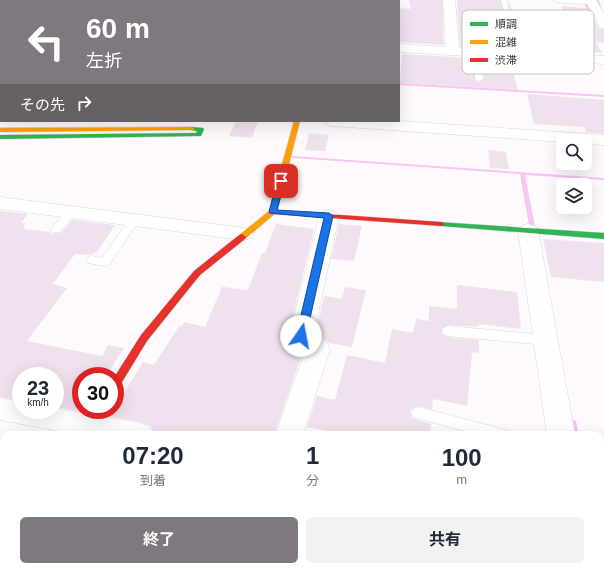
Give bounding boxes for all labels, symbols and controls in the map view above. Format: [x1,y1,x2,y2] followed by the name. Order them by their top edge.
[462,10,594,74] legend
[86,13,150,44] text: 60 m
[20,16,72,68] icon: left
[495,18,517,30] text: 順調
[495,36,517,48] text: 混雑
[86,51,122,71] text: 左折
[495,54,517,66] text: 渋滞
[73,92,95,114] icon: right
[20,96,65,113] text: その先
[556,134,592,214] map controls
[556,134,592,170] button: search
[264,164,298,198] pin
[270,170,292,192] icon: arrive
[556,178,592,214] button: layers
[280,315,322,357] position arrow
[72,367,124,419] speed limit sign: 30
[27,377,49,399] text: 23
[27,397,49,408] text: km/h
[122,442,184,469] text: 07:20
[306,442,319,469] text: 1
[442,444,482,471] text: 100
[456,472,467,487] text: m
[140,473,166,488] text: 到着
[306,473,319,488] text: 分
[20,517,298,563] button: 終了
[306,517,584,563] button: 共有

